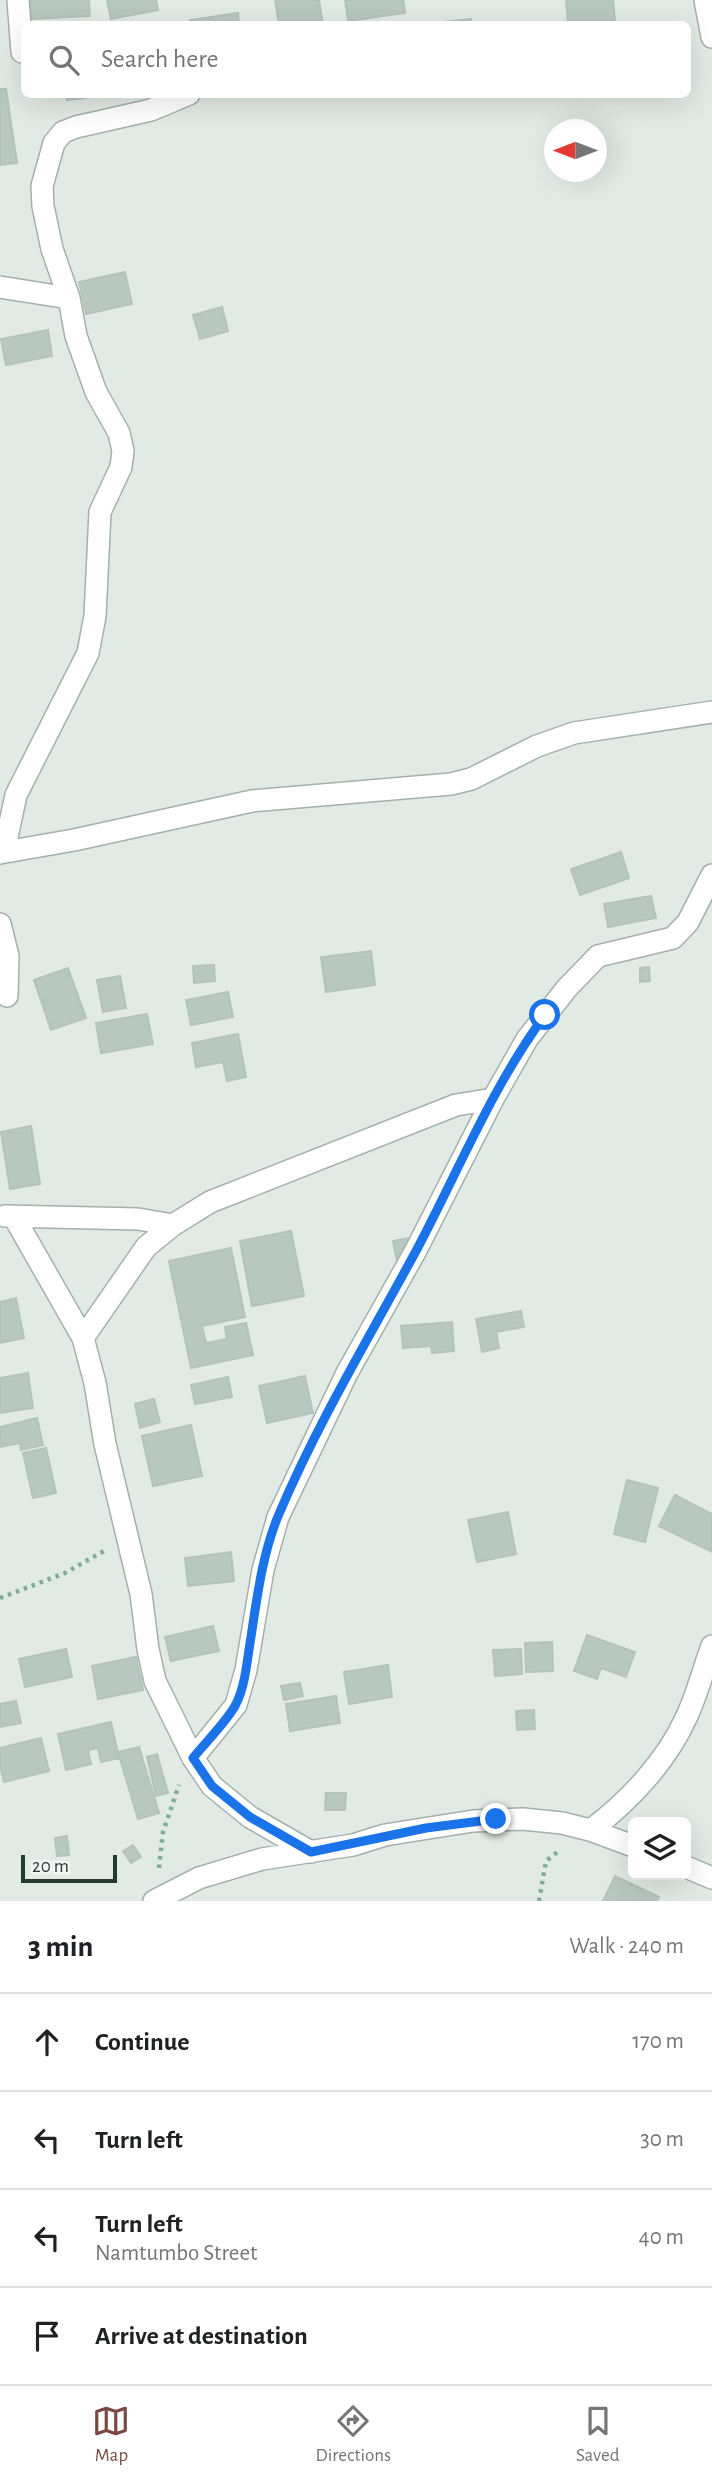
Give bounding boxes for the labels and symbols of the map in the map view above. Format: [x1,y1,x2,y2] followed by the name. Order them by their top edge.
[544,119,607,182] north arrow
[529,999,560,1030] route start
[480,1803,511,1834] route end
[21,1852,117,1884] scale bar

